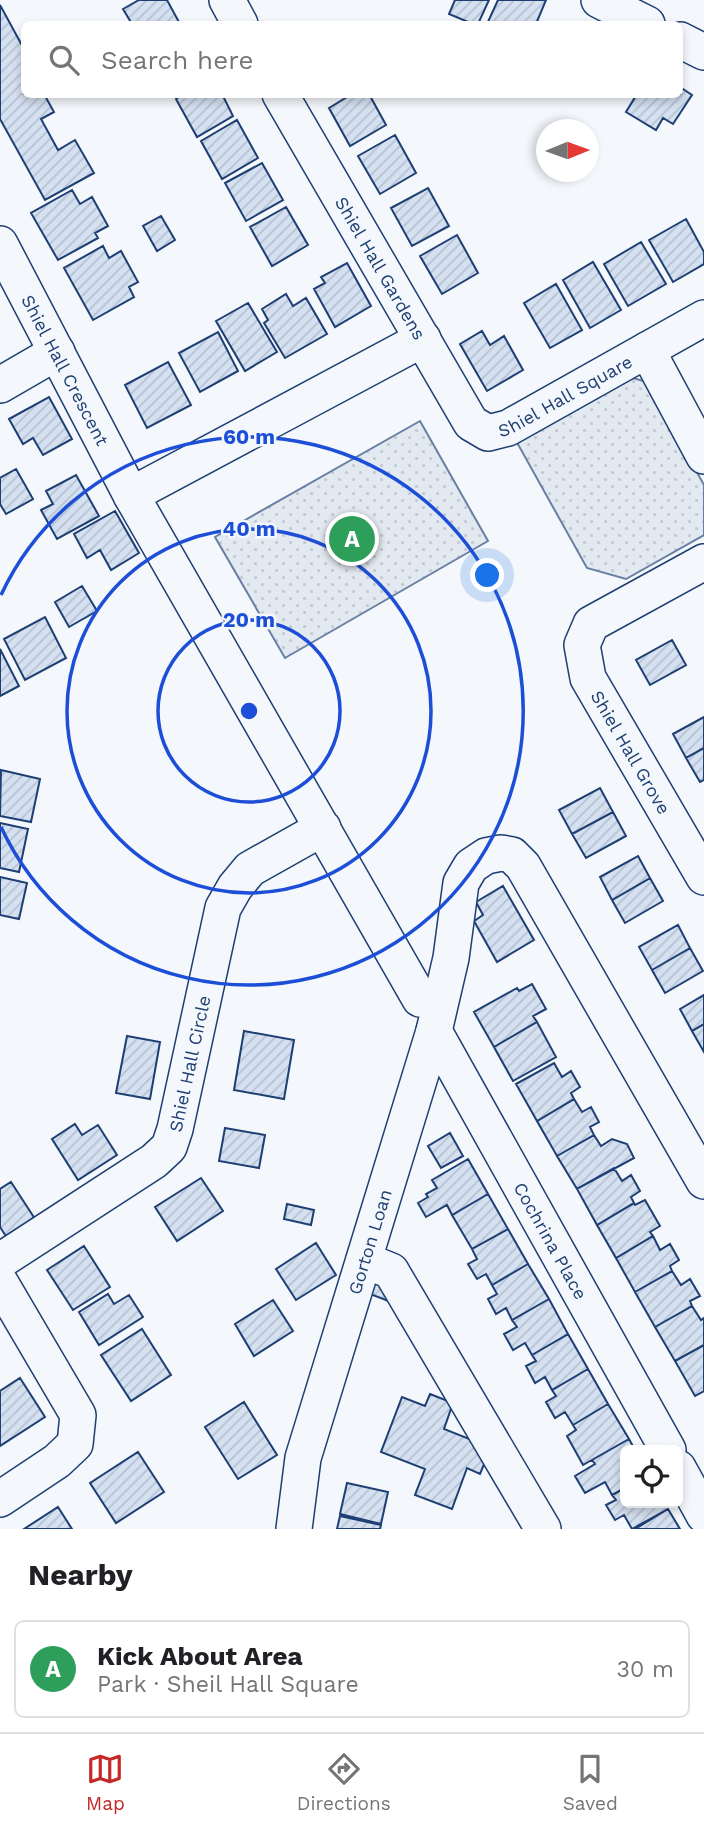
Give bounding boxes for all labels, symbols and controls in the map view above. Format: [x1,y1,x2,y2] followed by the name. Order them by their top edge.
[21,21,683,98] search box
[45,41,83,79] icon: search
[101,45,253,75] text: Search here
[536,119,599,182] north arrow
[331,193,431,343] street label: Shiel Hall Gardens
[18,291,114,449] street label: Shiel Hall Crescent
[496,350,636,441] street label: Shiel Hall Square
[223,424,275,449] text: 60 m
[329,513,375,565] pin: A
[223,516,275,541] text: 40 m
[470,558,504,592] your location
[223,607,275,632] text: 20 m
[587,687,675,818] street label: Shiel Hall Grove
[237,699,261,723] centre of rings
[164,993,214,1134] street label: Shiel Hall Circle
[510,1178,592,1303] street label: Cochrina Place
[343,1186,395,1297] street label: Gorton Loan
[620,1445,683,1508] map controls
[620,1445,683,1508] button: locate
[28,1557,133,1592] text: Nearby
[97,1641,303,1671] text: Kick About Area
[45,1656,61,1683] text: A
[617,1656,674,1683] text: 30 m
[97,1671,359,1698] text: Park · Sheil Hall Square
[86,1750,125,1815] tab: Map
[297,1750,391,1815] tab: Directions
[563,1750,618,1815] tab: Saved

